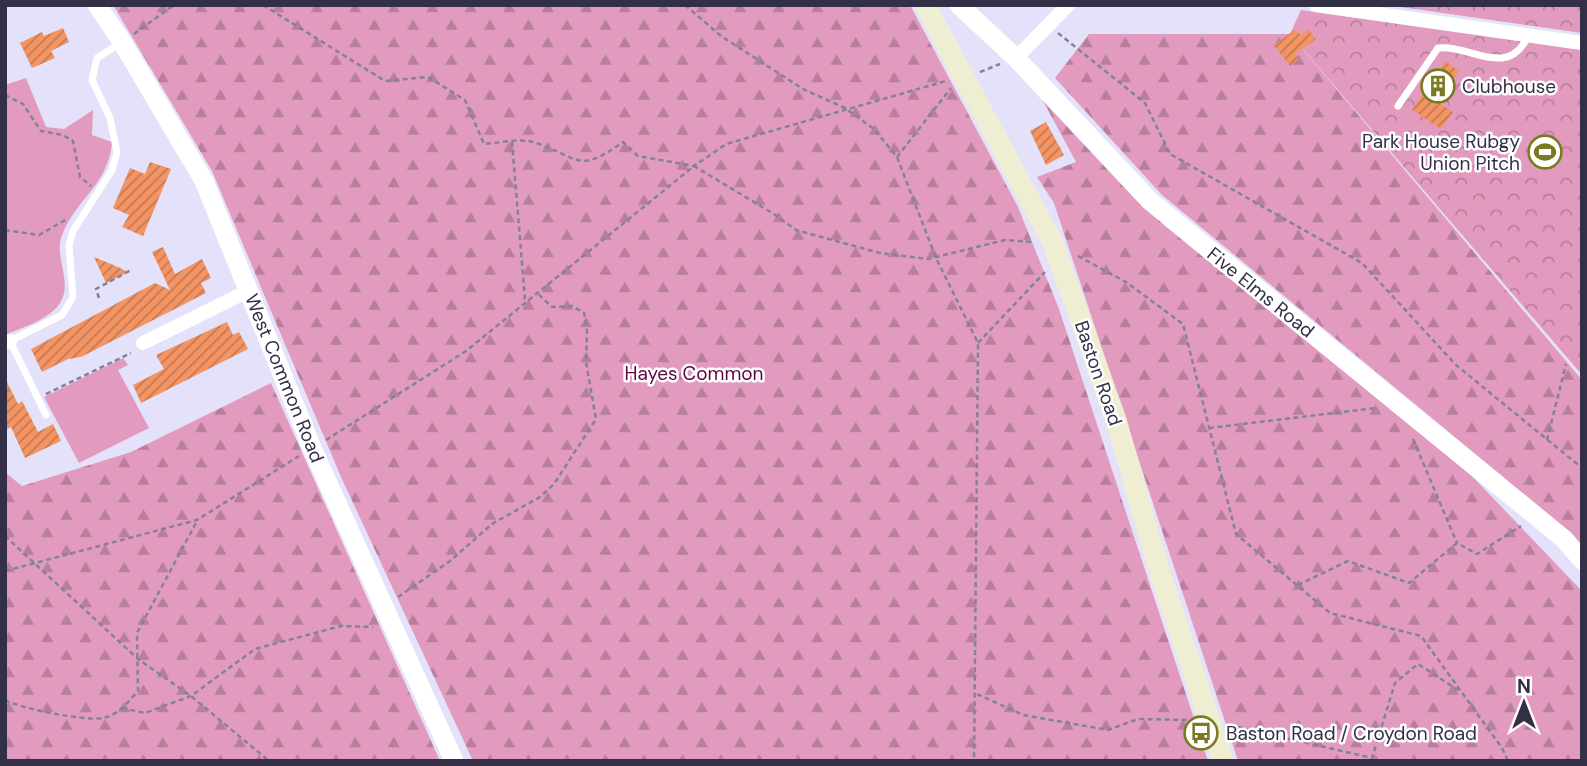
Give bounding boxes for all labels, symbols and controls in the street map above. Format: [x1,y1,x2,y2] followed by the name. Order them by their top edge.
[1419,67,1457,105] building icon: Clubhouse
[1462,74,1556,99] place label: Clubhouse
[1362,129,1520,176] place label: Park House Rubgy Union Pitch
[1526,133,1564,171] sports icon: Park House Rubgy Union Pitch
[1202,242,1319,343] street label: Five Elms Road
[239,290,330,466] street label: West Common Road
[1069,317,1128,429] street label: Baston Road
[625,361,763,386] park label: Hayes Common
[1489,668,1559,738] north arrow
[1517,674,1531,699] text: N
[1182,714,1220,752] bus stop icon: Baston Road / Croydon Road
[1226,721,1477,746] place label: Baston Road / Croydon Road

